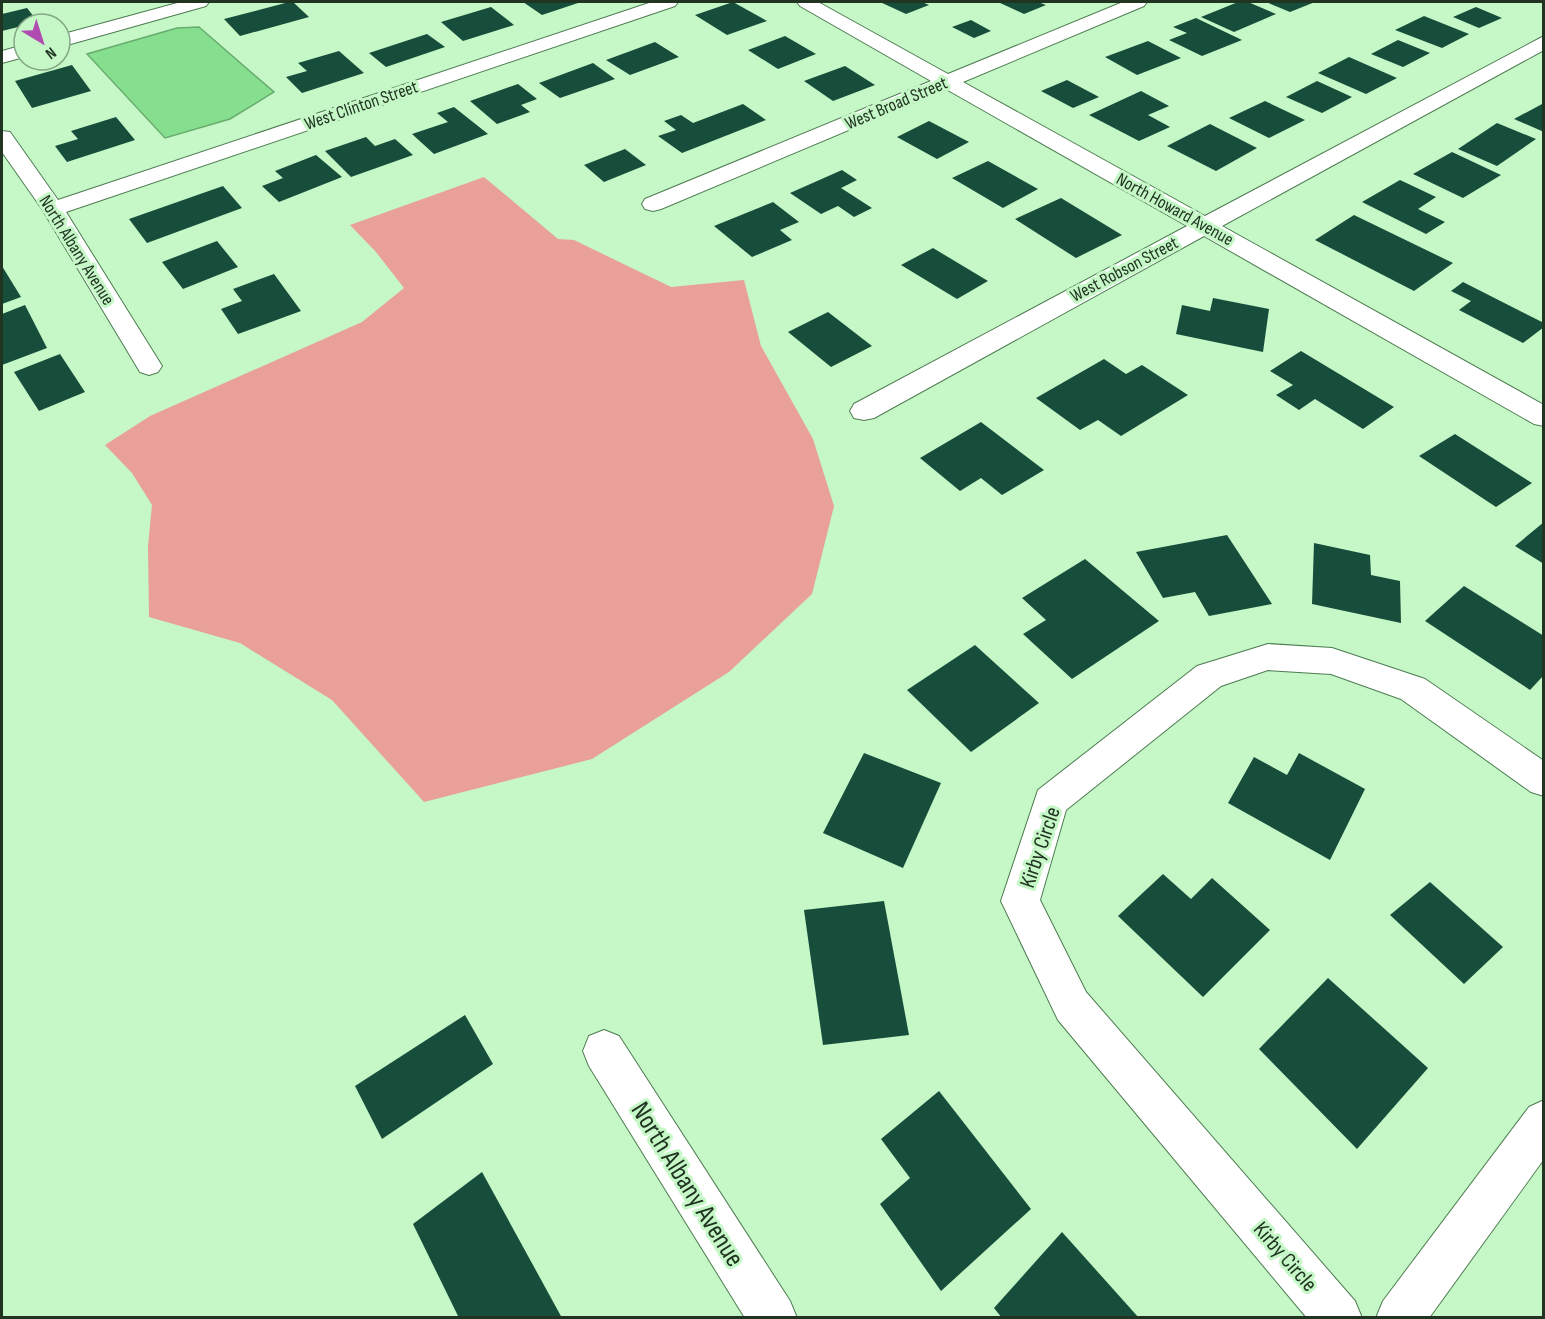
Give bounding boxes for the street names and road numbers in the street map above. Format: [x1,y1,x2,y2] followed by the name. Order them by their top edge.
[842,72,951,134] street label: West Broad Street
[302,76,421,135] street label: West Clinton Street
[1113,169,1237,250] street label: North Howard Avenue
[34,192,119,309] street label: North Albany Avenue
[1067,232,1182,307] street label: West Robson Street
[1014,803,1067,892] street label: Kirby Circle
[624,1096,750,1273] street label: North Albany Avenue
[1247,1216,1323,1297] street label: Kirby Circle

